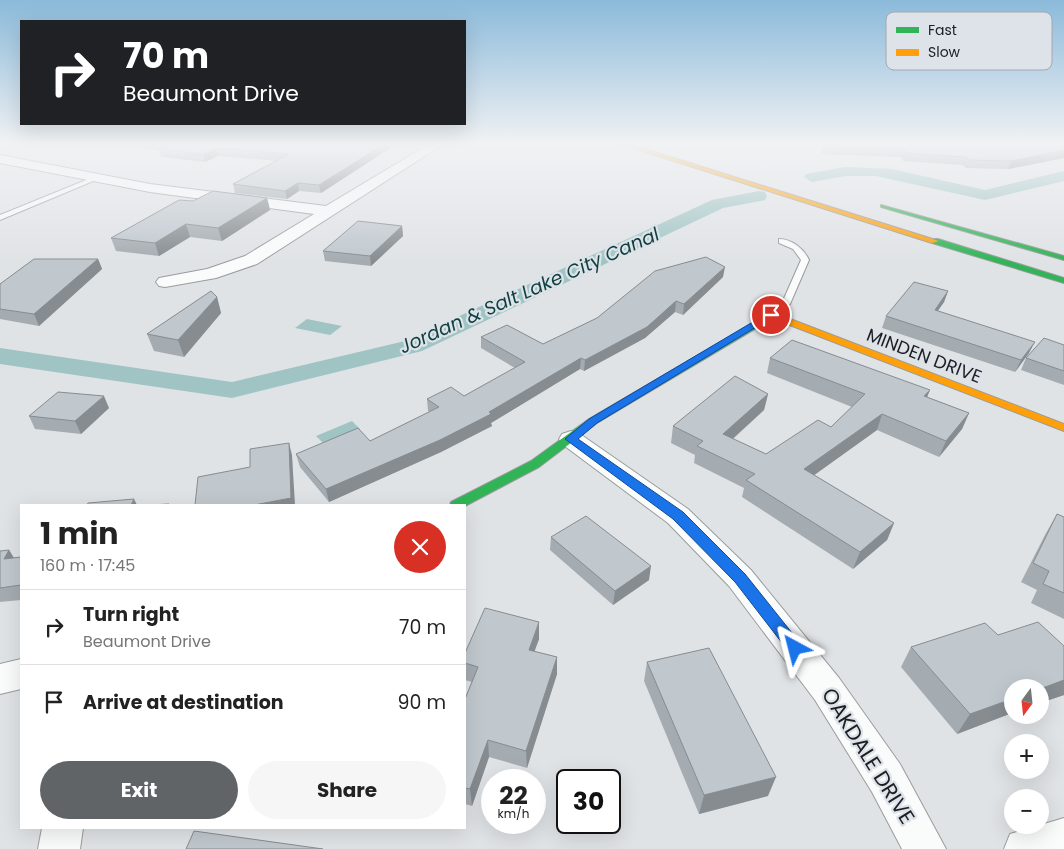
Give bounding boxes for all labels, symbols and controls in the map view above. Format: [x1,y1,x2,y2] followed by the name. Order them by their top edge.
[886,12,1052,70] legend
[928,20,957,40] text: Fast
[123,31,209,80] text: 70 m
[40,40,105,105] icon: right
[928,42,961,62] text: Slow
[123,78,299,109] text: Beaumont Drive
[395,221,664,360] water label: Jordan & Salt Lake City Canal
[750,294,792,336] pin
[757,301,785,329] icon: arrive
[863,322,985,389] street label: MINDEN DRIVE
[40,512,118,555] text: 1 min
[394,521,446,573] button: close
[40,554,135,577] text: 160 m · 17:45
[83,601,179,628] text: Turn right
[40,613,68,641] icon: right
[399,614,446,641] text: 70 m
[768,621,820,673] position arrow
[83,630,211,653] text: Beaumont Drive
[1004,679,1049,724] north arrow
[1004,679,1049,834] map controls
[815,682,922,829] street label: OAKDALE DRIVE
[40,688,68,716] icon: arrive
[83,689,284,716] text: Arrive at destination
[397,689,446,716] text: 90 m
[1004,734,1049,779] button: +
[40,761,238,819] button: Exit
[248,761,446,819] button: Share
[556,769,621,834] speed limit sign: 30
[499,778,528,813] text: 22
[1004,789,1049,834] button: −
[498,805,529,822] text: km/h

